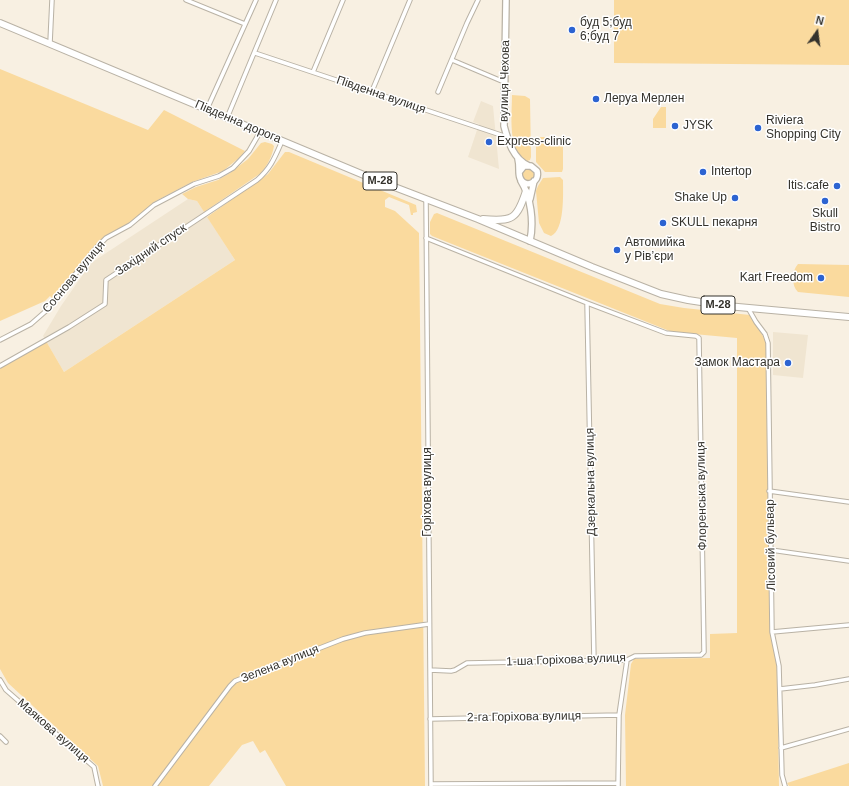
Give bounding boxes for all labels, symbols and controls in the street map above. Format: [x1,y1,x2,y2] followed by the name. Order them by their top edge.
[797,12,837,52] north arrow
[815,14,825,27] text: N
[580,16,632,44] place label: буд 5;буд 6;буд 7
[567,25,577,35] marker: буд 5;буд 6;буд 7
[497,40,513,122] street label: вулиця Чехова
[335,73,427,117] street label: Південна вулиця
[604,92,684,106] place label: Леруа Мерлен
[591,94,601,104] marker: Леруа Мерлен
[193,97,283,147] street label: Південна дорога
[766,114,841,142] place label: Riviera Shopping City
[683,119,713,133] place label: JYSK
[670,121,680,131] marker: JYSK
[753,123,763,133] marker: Riviera Shopping City
[497,135,571,149] place label: Express-clinic
[484,137,494,147] marker: Express-clinic
[711,165,752,179] place label: Intertop
[698,167,708,177] marker: Intertop
[363,172,397,190] road number: М-28
[788,179,829,193] place label: Itis.cafe
[832,181,842,191] marker: Itis.cafe
[674,191,727,205] place label: Shake Up
[730,193,740,203] marker: Shake Up
[820,196,830,206] marker: Skull Bistro
[810,207,840,235] place label: Skull Bistro
[671,216,758,230] place label: SKULL пекарня
[658,218,668,228] marker: SKULL пекарня
[113,221,189,279] street label: Західний спуск
[625,236,685,264] place label: Автомийка у Рівʼєри
[40,238,108,316] street label: Соснова вулиця
[612,245,622,255] marker: Автомийка у Рівʼєри
[740,271,813,285] place label: Kart Freedom
[816,273,826,283] marker: Kart Freedom
[701,296,735,314] road number: М-28
[694,356,780,370] place label: Замок Мастара
[783,358,793,368] marker: Замок Мастара
[583,428,599,536] street label: Дзеркальна вулиця
[694,441,710,551] street label: Флоренська вулиця
[421,447,435,537] street label: Горіхова вулиця
[763,499,779,591] street label: Лісовий бульвар
[239,642,321,686] street label: Зелена вулиця
[506,651,626,669] street label: 1-ша Горіхова вулиця
[14,696,92,766] street label: Маякова вулиця
[467,709,581,725] street label: 2-га Горіхова вулиця

